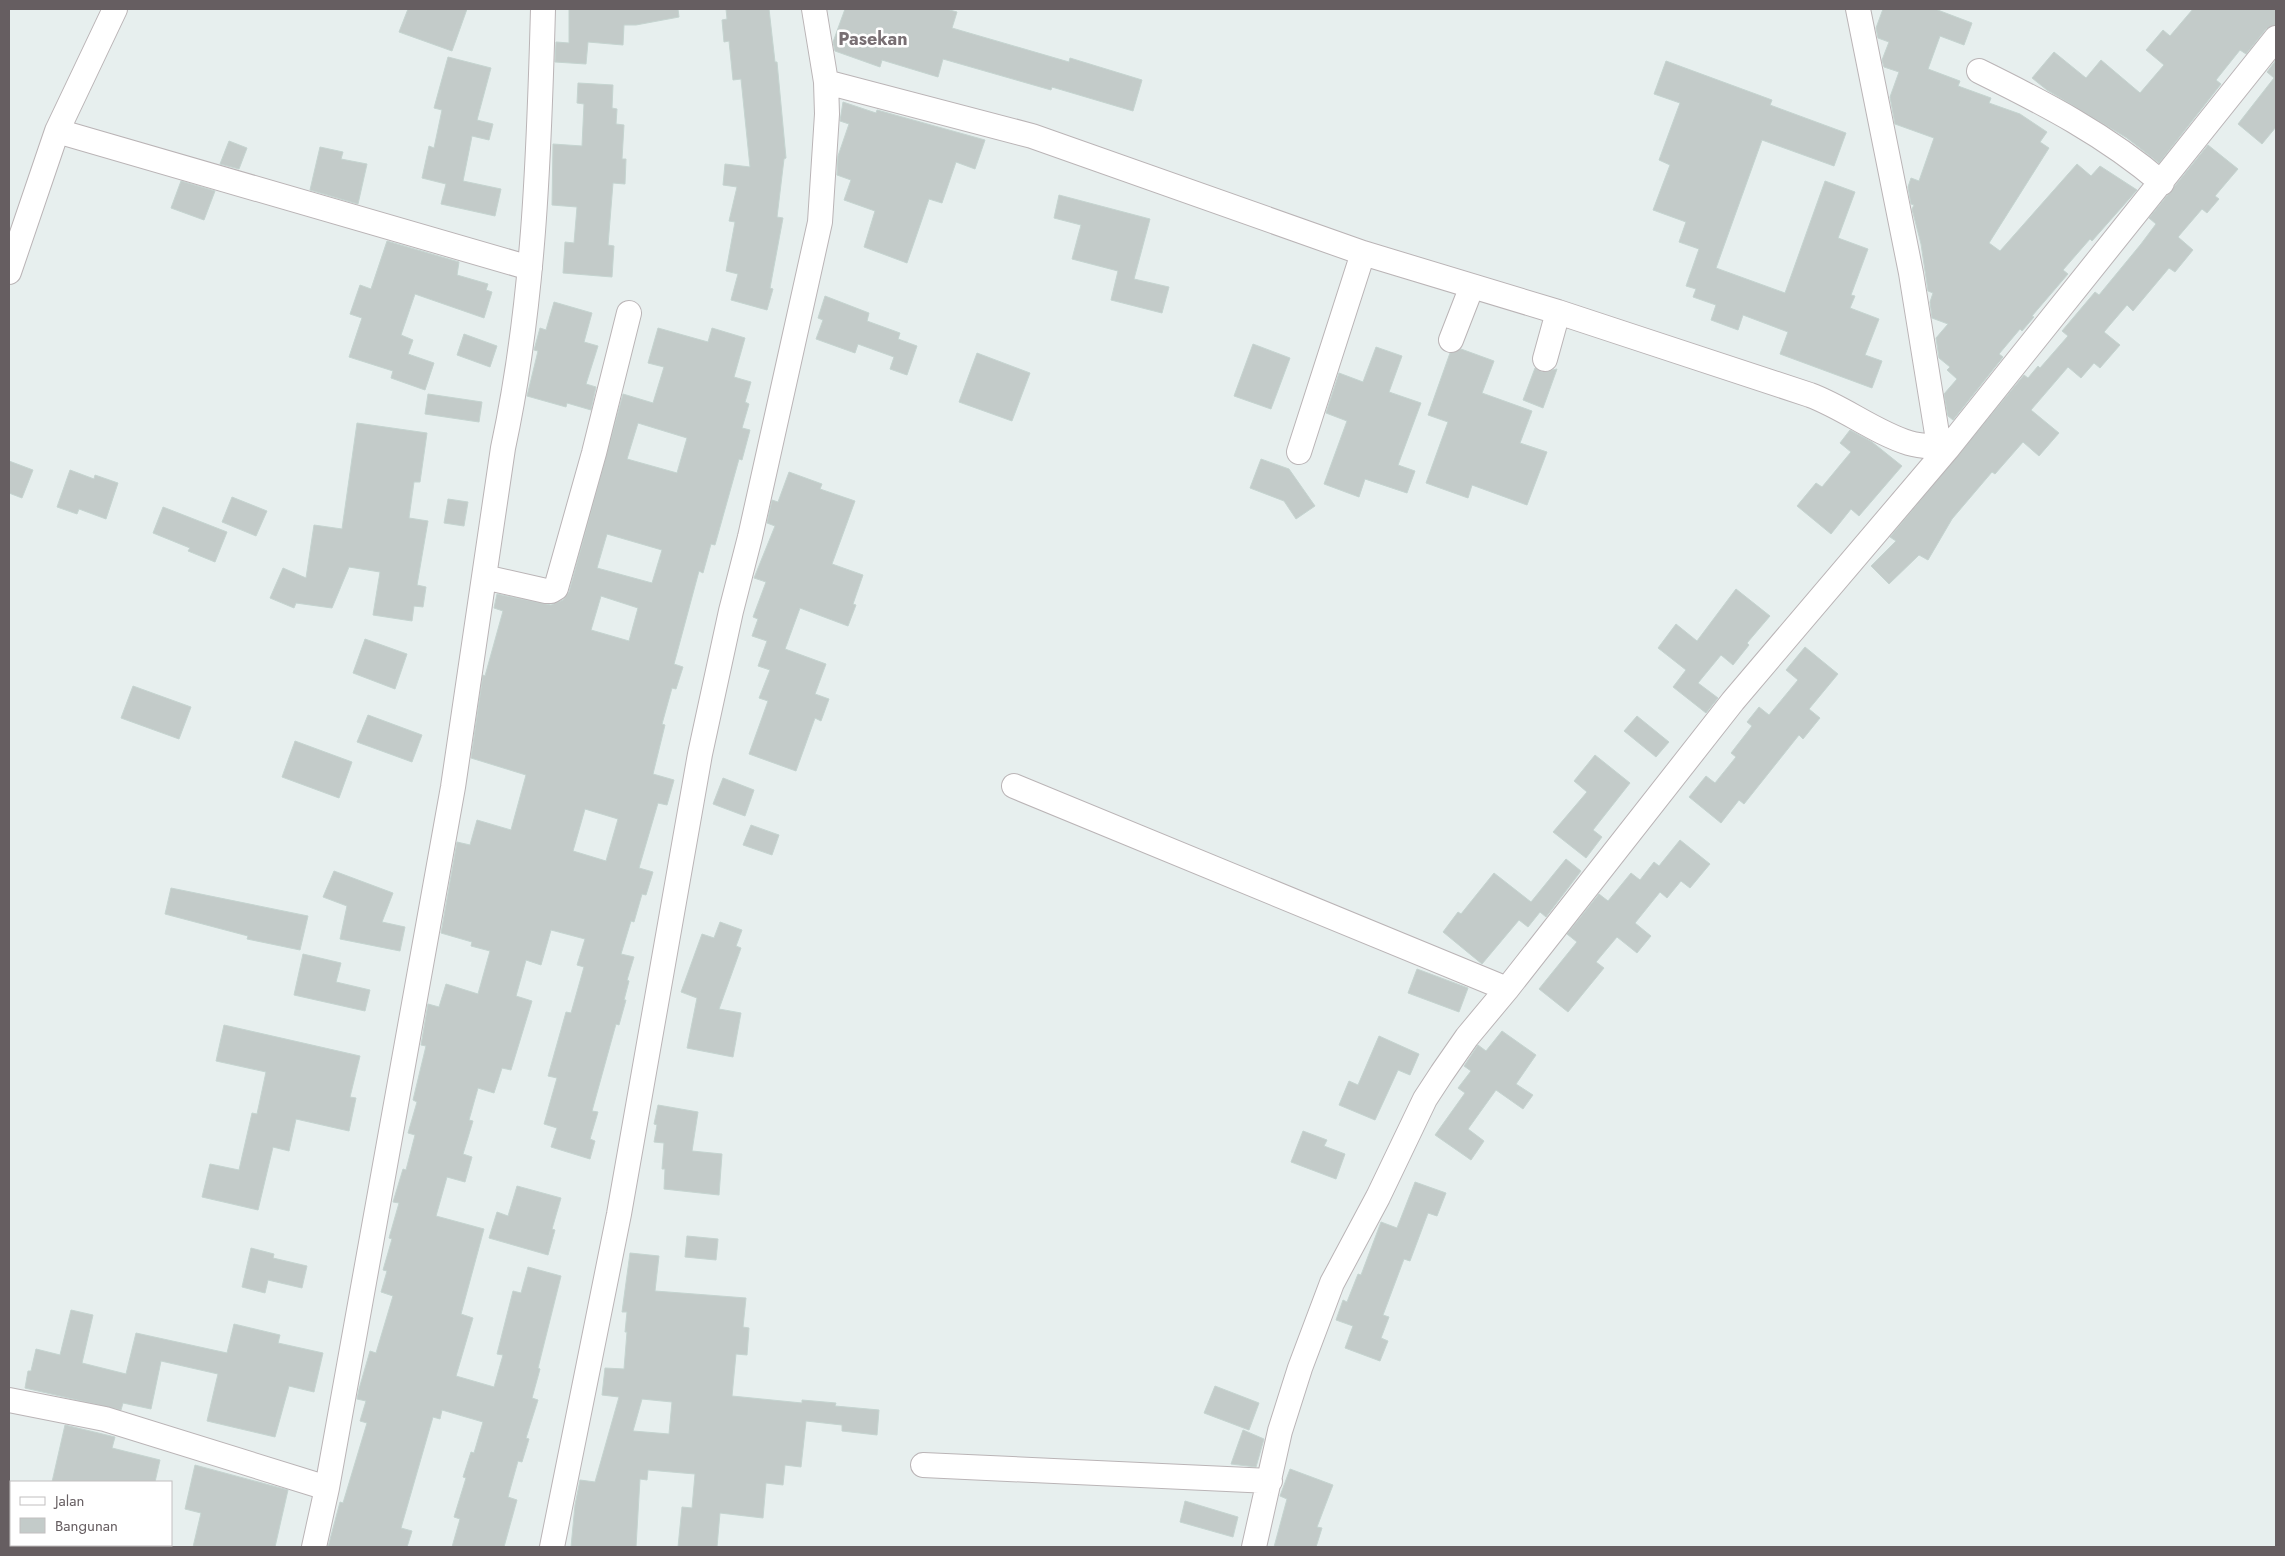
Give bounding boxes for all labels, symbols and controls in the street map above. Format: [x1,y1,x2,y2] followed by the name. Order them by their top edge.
[838,26,908,52] district label: Pasekan
[10,1481,172,1546] legend
[53,1490,84,1512] text: Jalan
[55,1515,118,1537] text: Bangunan

